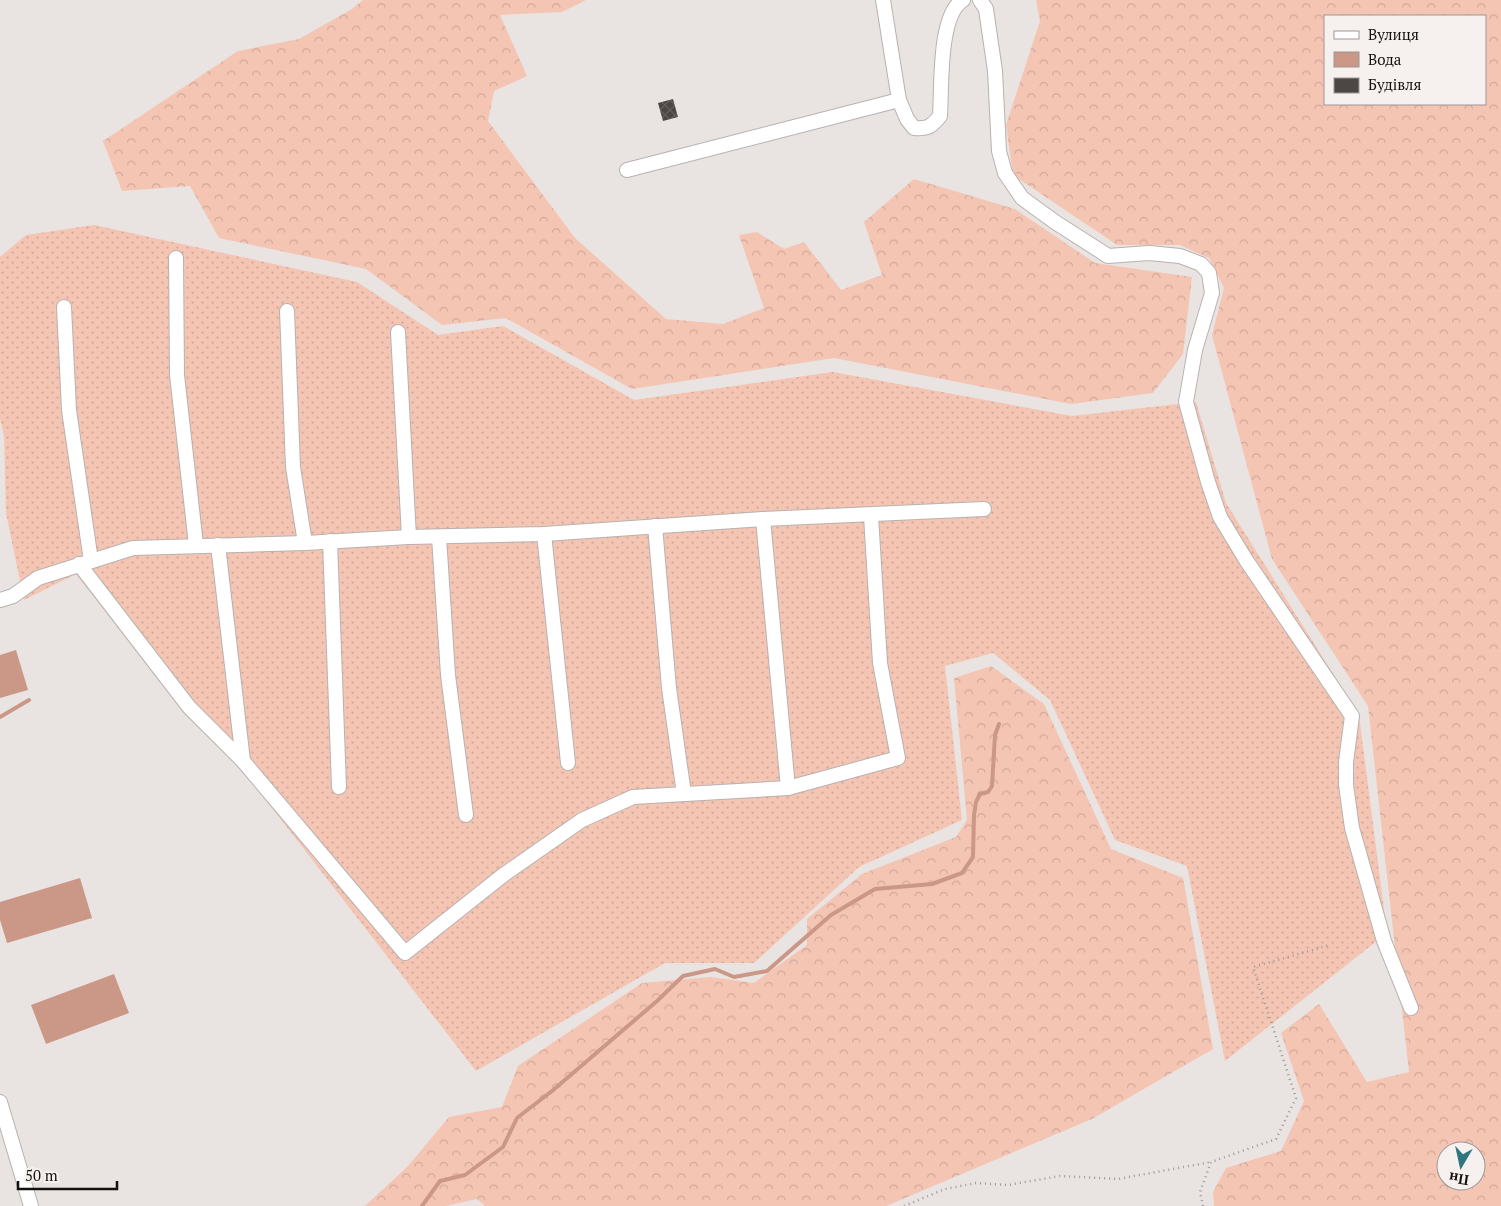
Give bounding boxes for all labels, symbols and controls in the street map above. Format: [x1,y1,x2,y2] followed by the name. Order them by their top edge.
[1324,15,1486,105] legend
[1368,24,1419,44] text: Вулиця
[1368,49,1402,69] text: Вода
[1368,74,1421,94] text: Будівля
[1436,1141,1486,1191] north arrow
[18,1158,116,1190] scale bar
[25,1165,58,1185] text: 50 m
[1448,1168,1470,1190] text: Пн

